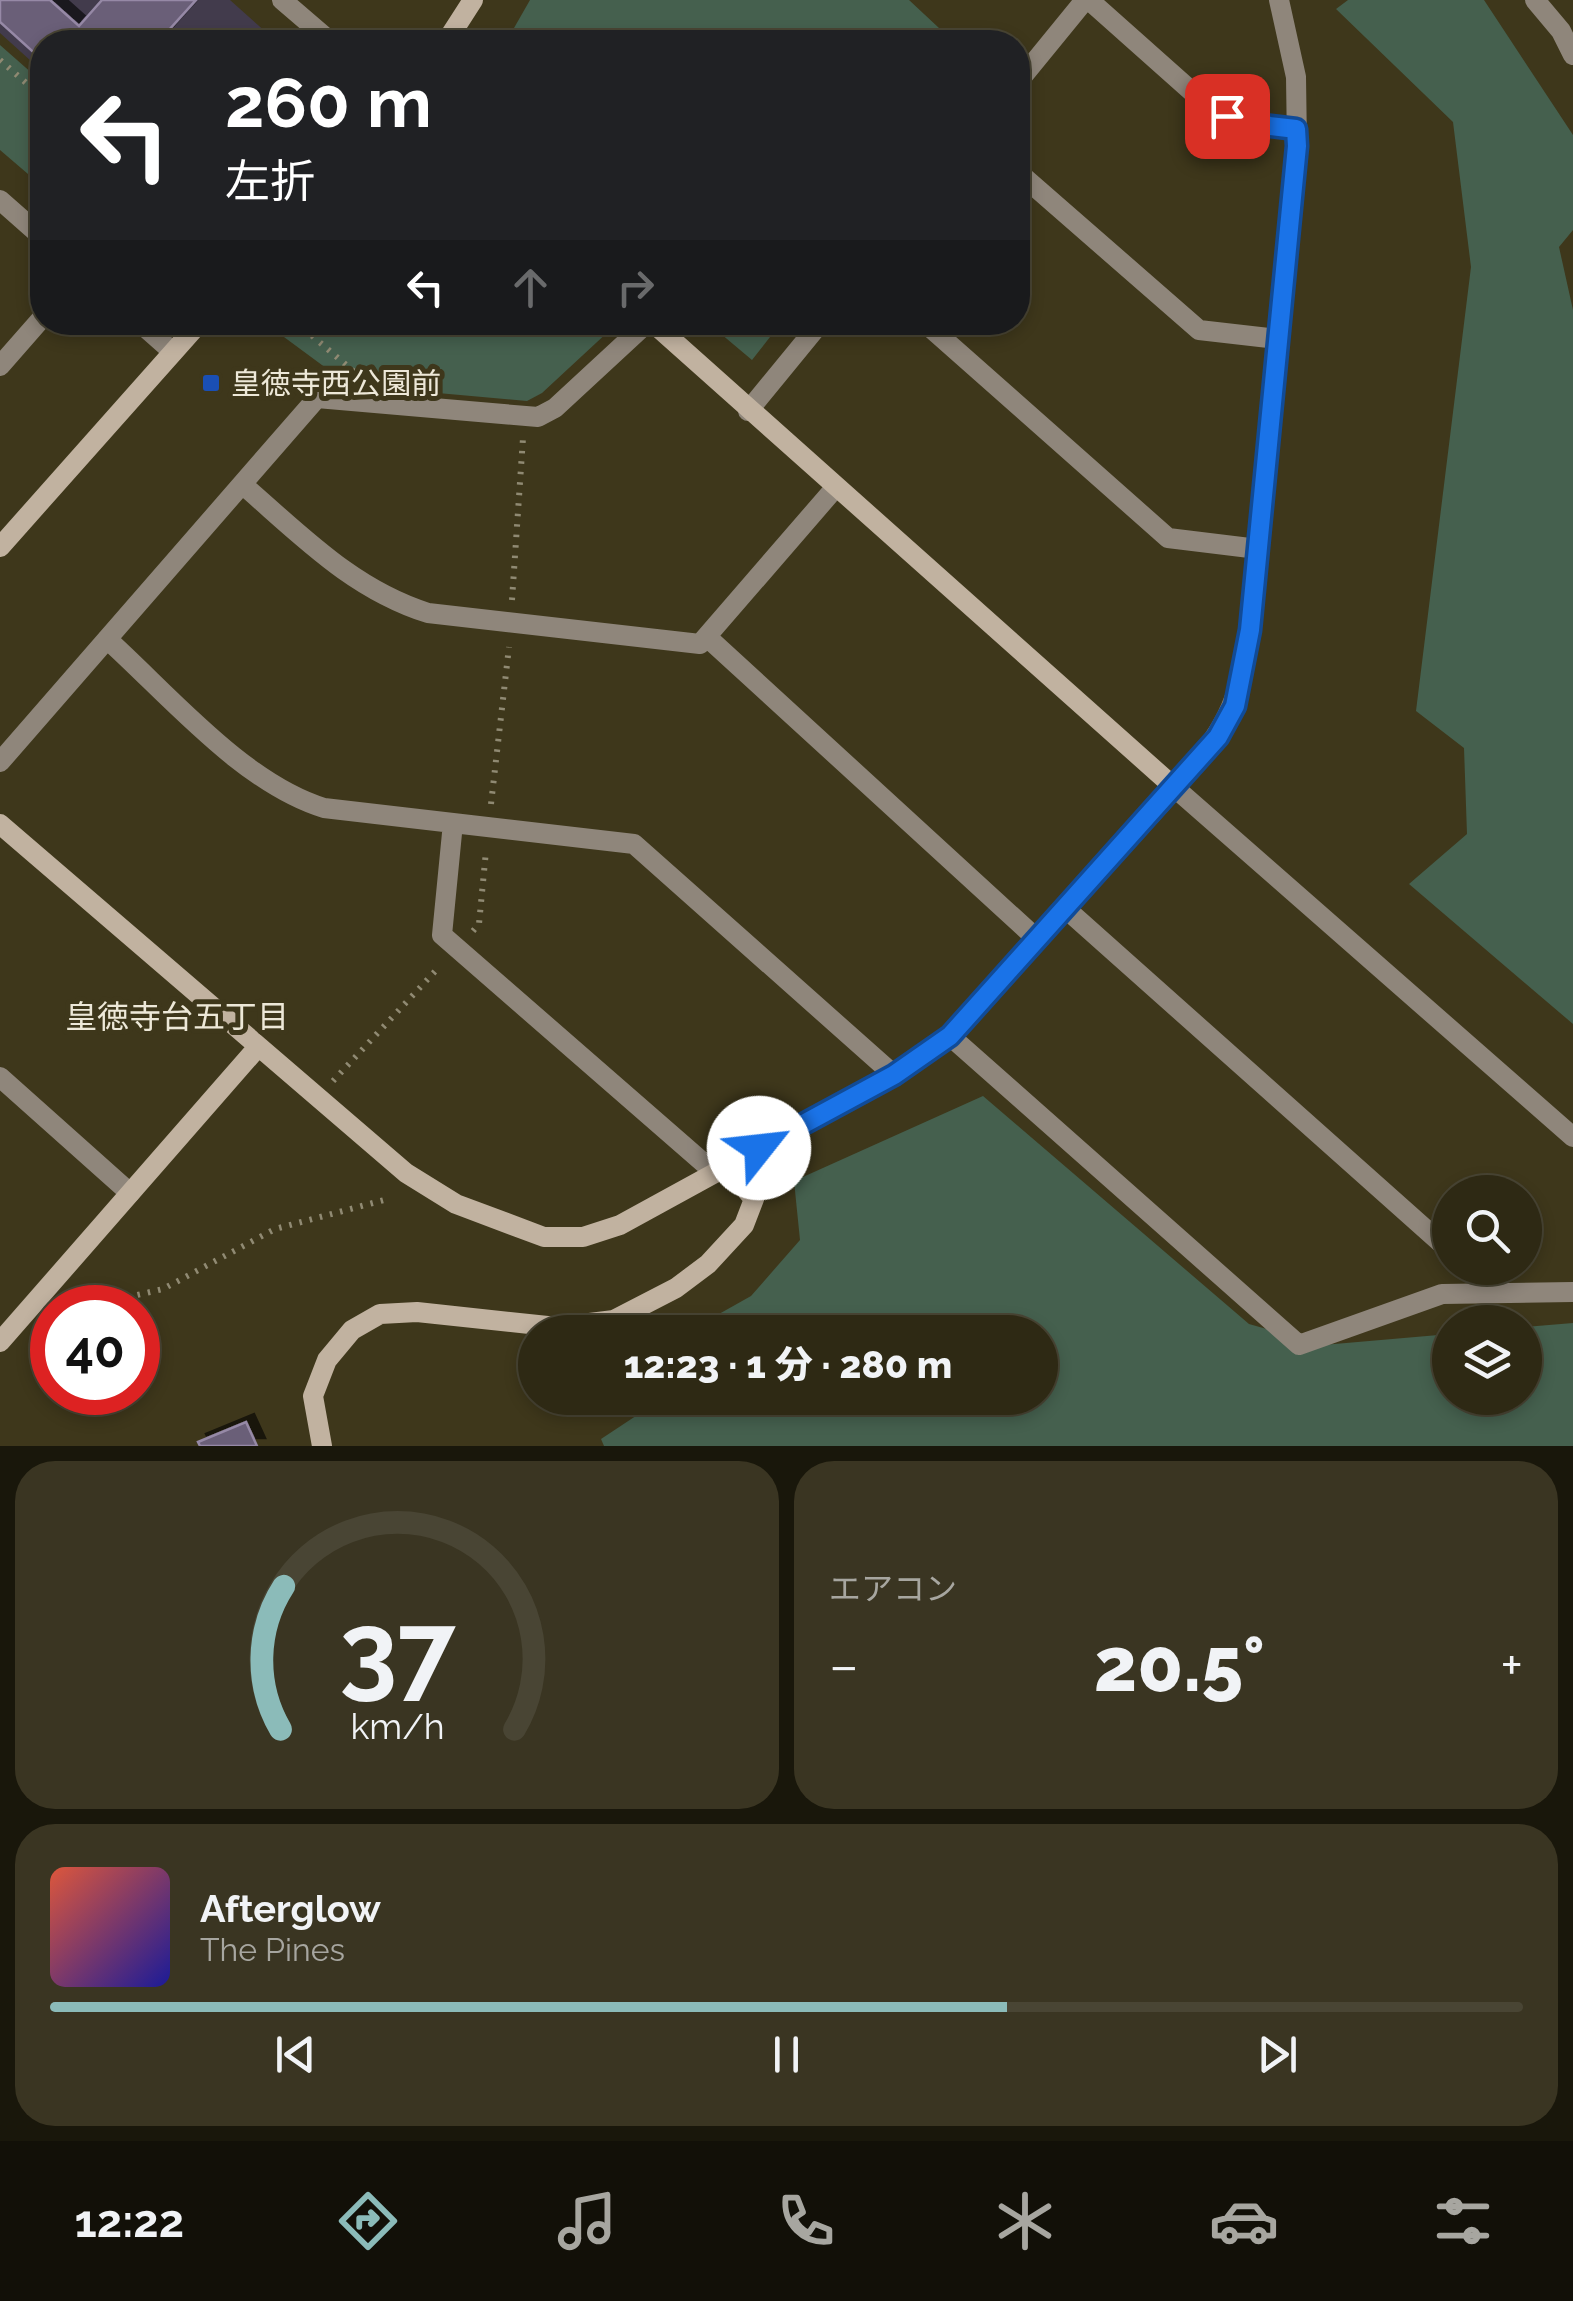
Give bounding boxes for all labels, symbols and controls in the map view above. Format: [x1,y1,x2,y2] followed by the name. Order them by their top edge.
[225,61,432,143] text: 260 m
[60,70,190,200] icon: left
[1185,74,1270,159] pin
[1200,89,1255,144] icon: arrive
[225,155,315,208] text: 左折
[398,260,453,315] icon: left
[503,260,558,315] icon: ahead
[608,260,663,315] icon: right
[231,366,441,401] place label: 皇徳寺西公園前
[200,372,222,394] marker: 皇徳寺西公園前
[65,998,289,1035] district label: 皇徳寺台五丁目
[707,1096,811,1200] position arrow
[1432,1175,1542,1415] map controls
[1432,1175,1542,1285] button: search
[30,1285,160,1415] speed limit sign: 40
[1432,1305,1542,1415] button: layers
[624,1342,952,1387] text: 12:23 · 1 分 · 280 m
[829,1570,957,1607] text: エアコン
[339,1589,456,1711] text: 37
[1094,1620,1265,1709] text: 20.5°
[829,1633,859,1698] text: −
[1500,1633,1523,1698] text: +
[350,1705,444,1747] text: km/h
[200,1886,381,1931] text: Afterglow
[200,1931,345,1968] text: The Pines
[268,2027,323,2082] icon: previous
[759,2027,814,2082] icon: pause
[1250,2027,1305,2082] icon: next
[333,2186,403,2256] icon: directions
[552,2186,622,2256] icon: music
[771,2186,841,2256] icon: phone
[990,2186,1060,2256] icon: climate
[1209,2186,1279,2256] icon: car
[1428,2186,1498,2256] icon: filters
[75,2195,184,2248] text: 12:22

